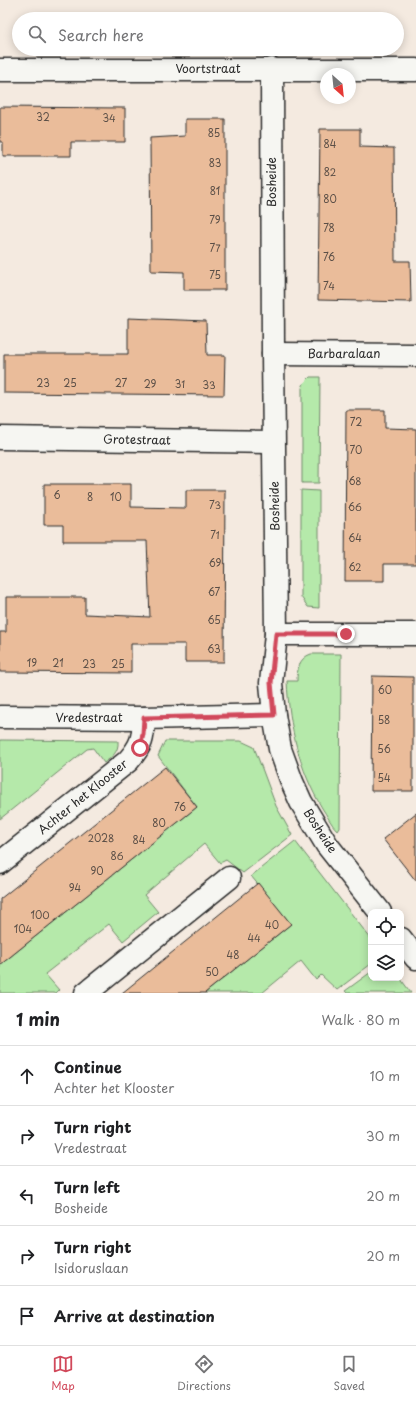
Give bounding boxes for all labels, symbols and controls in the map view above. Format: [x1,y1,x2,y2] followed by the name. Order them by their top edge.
[12,12,404,56] search box
[26,23,48,45] icon: search
[58,23,144,46] text: Search here
[175,59,241,77] street label: Voortstraat
[320,68,356,104] north arrow
[36,109,50,124] house number: 32
[102,110,116,125] house number: 34
[208,125,220,140] house number: 85
[324,136,337,151] house number: 84
[209,155,221,170] house number: 83
[262,157,280,207] street label: Bosheide
[324,164,336,179] house number: 82
[210,183,220,198] house number: 81
[323,191,337,206] house number: 80
[209,212,221,227] house number: 79
[323,220,335,235] house number: 78
[209,240,221,255] house number: 77
[323,249,335,264] house number: 76
[209,267,221,282] house number: 75
[323,278,335,293] house number: 74
[307,344,381,362] street label: Barbaralaan
[36,375,50,390] house number: 23
[63,375,77,390] house number: 25
[115,375,128,390] house number: 27
[144,376,157,391] house number: 29
[175,376,185,391] house number: 31
[202,377,216,392] house number: 33
[350,414,362,429] house number: 72
[103,429,171,449] street label: Grotestraat
[350,442,362,457] house number: 70
[348,473,362,488] house number: 68
[265,481,283,531] street label: Bosheide
[53,487,61,502] house number: 6
[87,489,93,504] house number: 8
[110,489,122,504] house number: 10
[209,497,221,512] house number: 73
[348,499,362,514] house number: 66
[210,527,220,542] house number: 71
[348,530,362,545] house number: 64
[209,555,221,570] house number: 69
[348,559,362,574] house number: 62
[208,584,220,599] house number: 67
[207,612,221,627] house number: 65
[337,625,355,643] route end
[207,641,221,656] house number: 63
[27,655,37,670] house number: 19
[52,655,64,670] house number: 21
[82,656,96,671] house number: 23
[111,656,125,671] house number: 25
[378,682,392,697] house number: 60
[55,708,123,726] street label: Vredestraat
[378,712,390,727] house number: 58
[131,739,149,757] route start
[377,741,391,756] house number: 56
[34,754,131,838] street label: Achter het Klooster
[377,770,391,785] house number: 54
[174,799,186,814] house number: 76
[300,805,342,856] street label: Bosheide
[152,815,166,830] house number: 80
[88,830,114,845] house number: 2028
[133,832,146,847] house number: 84
[111,848,124,863] house number: 86
[90,863,104,878] house number: 90
[69,880,82,895] house number: 94
[30,907,50,922] house number: 100
[368,909,404,981] map controls
[368,909,404,945] button: locate
[265,917,279,932] house number: 40
[14,921,33,936] house number: 104
[247,930,261,945] house number: 44
[368,945,404,981] button: layers
[227,947,239,962] house number: 48
[205,964,219,979] house number: 50
[16,1006,60,1032] text: 1 min
[322,1010,400,1029] text: Walk · 80 m
[54,1055,122,1078] text: Continue
[16,1065,38,1087] icon: ahead
[370,1066,400,1085] text: 10 m
[54,1078,174,1097] text: Achter het Klooster
[54,1115,131,1138] text: Turn right
[16,1125,38,1147] icon: right
[366,1126,400,1145] text: 30 m
[54,1138,127,1157] text: Vredestraat
[54,1175,120,1198] text: Turn left
[16,1185,38,1207] icon: left
[366,1186,400,1205] text: 20 m
[54,1198,108,1217] text: Bosheide
[54,1235,131,1258] text: Turn right
[16,1245,38,1267] icon: right
[366,1246,400,1265] text: 20 m
[54,1258,129,1277] text: Isidoruslaan
[54,1304,215,1327] text: Arrive at destination
[16,1305,38,1327] icon: arrive
[51,1353,75,1394] tab: Map
[177,1353,231,1394] tab: Directions
[333,1353,365,1394] tab: Saved

